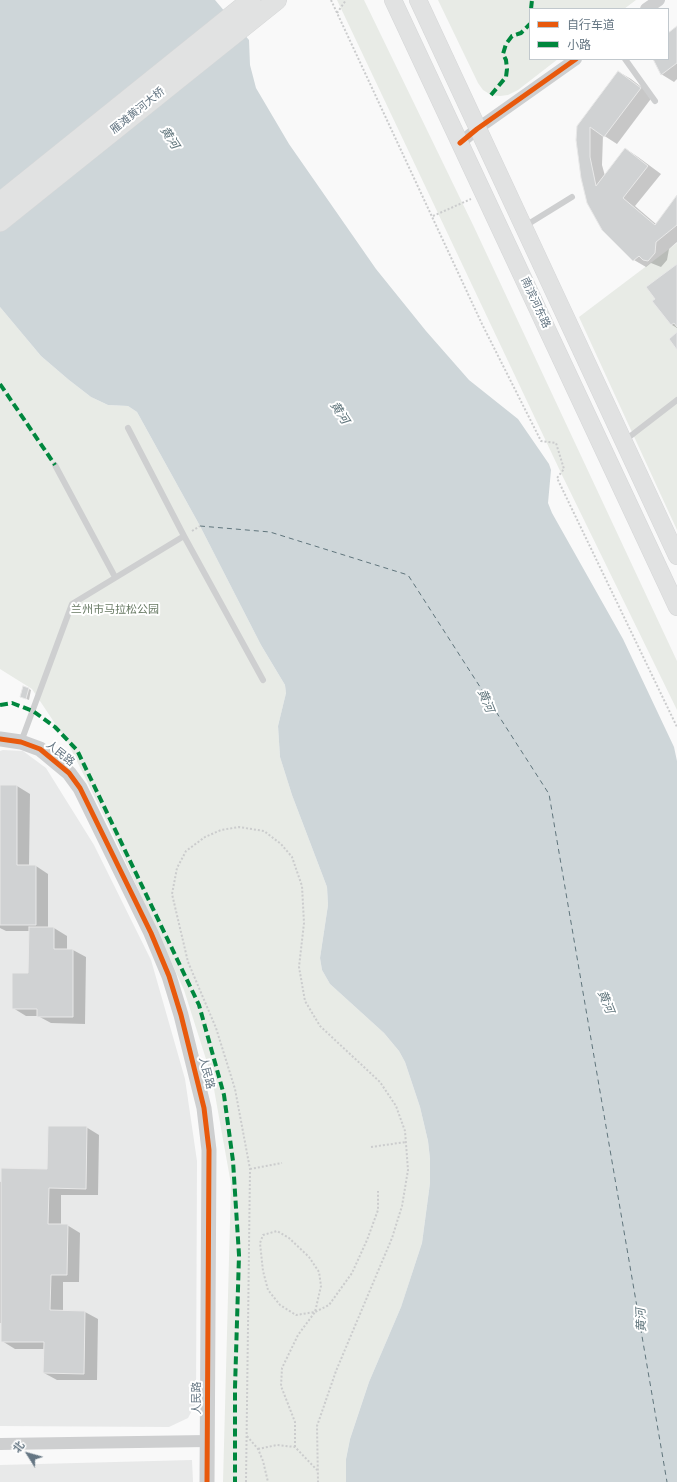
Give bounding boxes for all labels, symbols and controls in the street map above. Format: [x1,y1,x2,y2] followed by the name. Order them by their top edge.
[529,8,669,60] legend
[567,16,615,33] text: 自行车道
[567,36,591,53] text: 小路
[108,85,168,137] street label: 雁滩黄河大桥
[157,124,181,152] water label: 黄河
[517,275,553,331] street label: 南滨河东路
[327,399,351,427] water label: 黄河
[71,603,159,617] park label: 兰州市马拉松公园
[474,687,496,715] water label: 黄河
[43,738,77,770] street label: 人民路
[594,988,616,1016] water label: 黄河
[196,1055,216,1091] street label: 人民路
[634,1308,650,1332] water label: 黄河
[190,1382,204,1414] street label: 人民路
[8,1434,48,1474] north arrow
[9,1438,28,1456] text: 北

